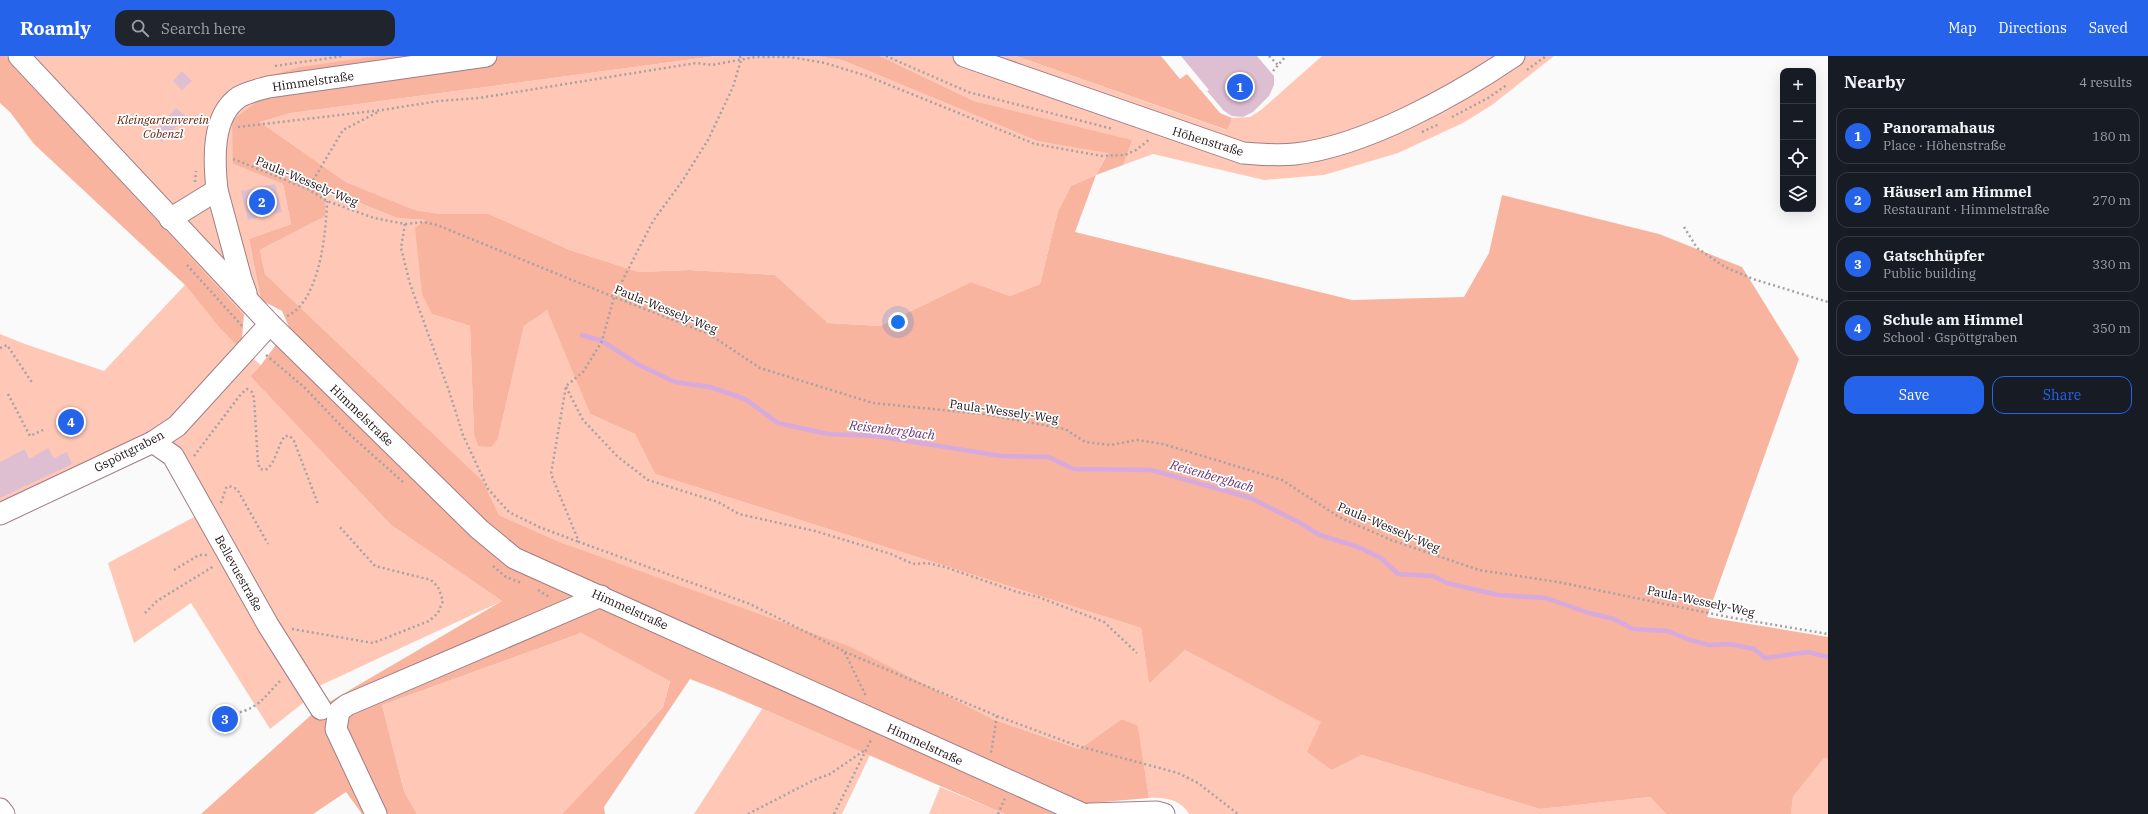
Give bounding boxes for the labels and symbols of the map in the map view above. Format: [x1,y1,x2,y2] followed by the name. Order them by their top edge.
[271,68,355,94] street label: Himmelstraße
[1227,72,1253,102] pin: 1
[116,112,209,141] park label: Kleingartenverein Cobenzl
[1171,123,1245,159] street label: Höhenstraße
[254,153,361,210] street label: Paula-Wessely-Weg
[249,187,275,217] pin: 2
[612,281,720,337] street label: Paula-Wessely-Weg
[888,312,908,332] your location
[327,381,397,449] street label: Himmelstraße
[949,396,1060,426] street label: Paula-Wessely-Weg
[58,407,84,437] pin: 4
[847,416,936,444] water label: Reisenbergbach
[91,427,167,475] street label: Gspöttgraben
[1167,456,1256,496] water label: Reisenbergbach
[1336,499,1443,556] street label: Paula-Wessely-Weg
[212,532,266,614] street label: Bellevuestraße
[1646,582,1757,620] street label: Paula-Wessely-Weg
[589,585,671,633] street label: Himmelstraße
[212,704,238,734] pin: 3
[885,720,965,768] street label: Himmelstraße

